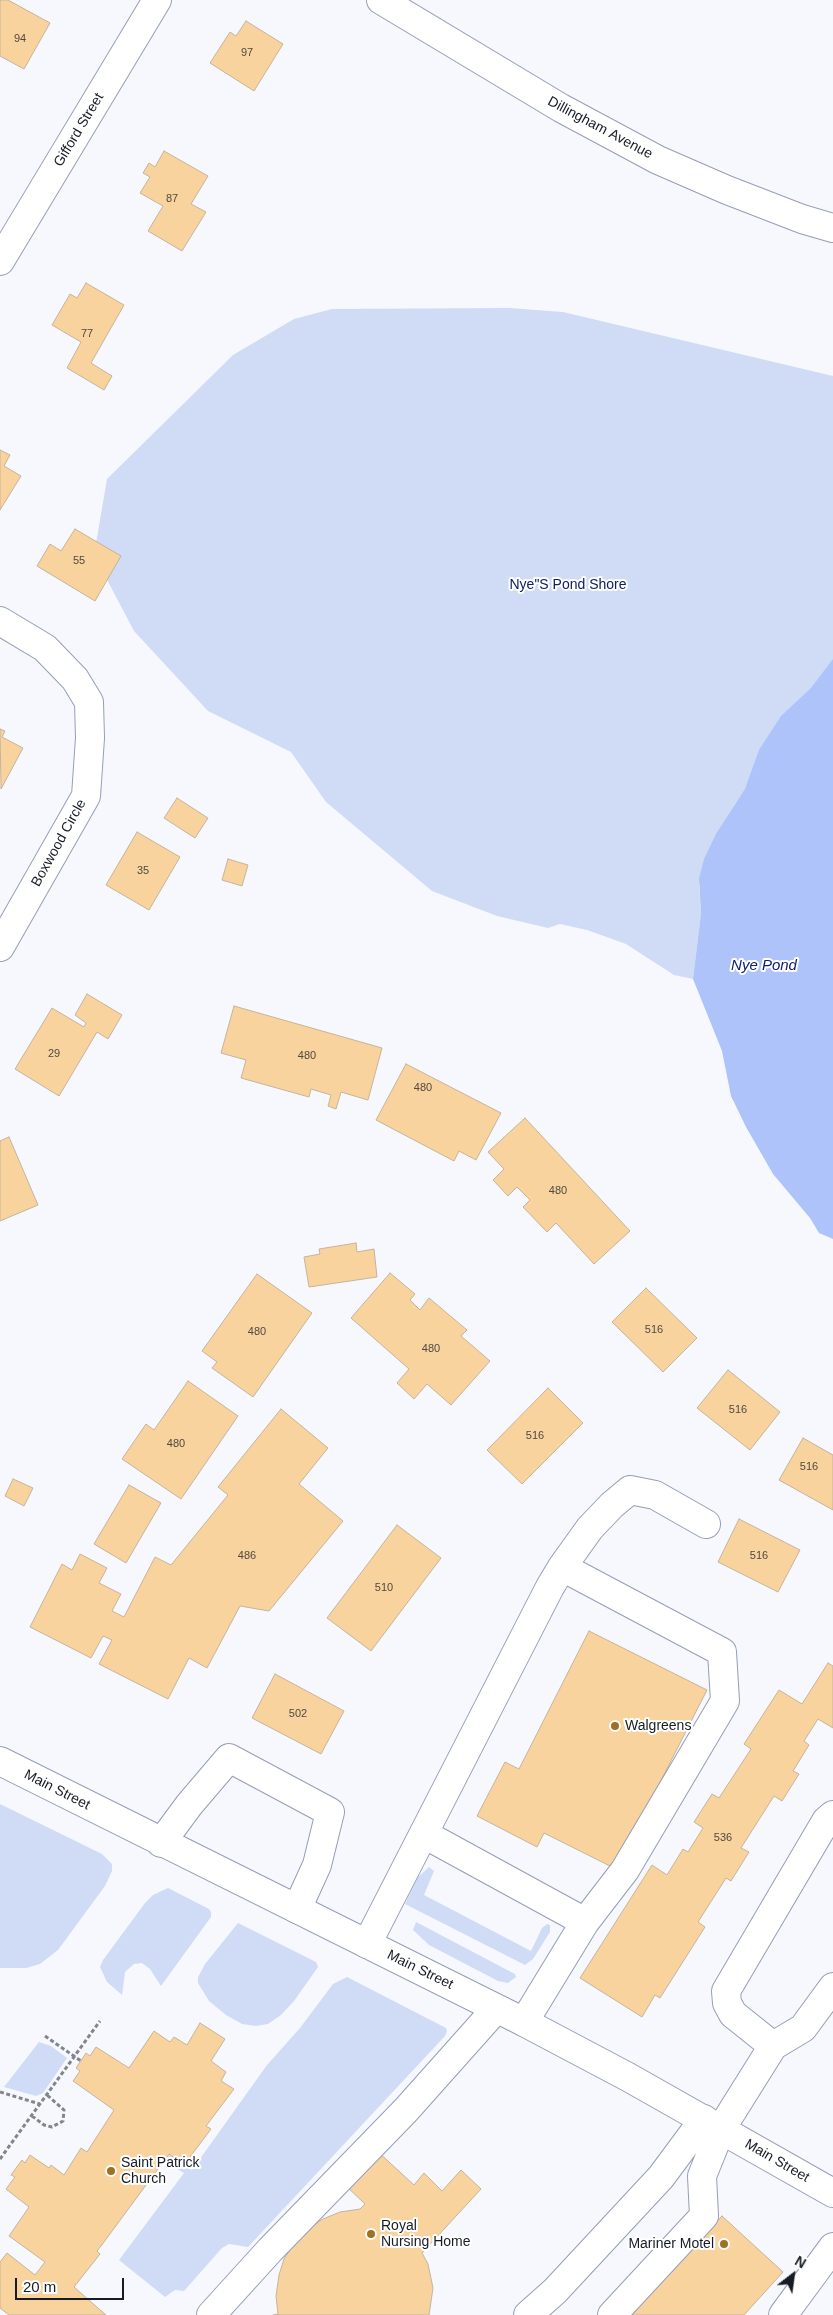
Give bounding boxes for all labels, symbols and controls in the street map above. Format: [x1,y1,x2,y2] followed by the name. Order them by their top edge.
[14,32,26,46] house number: 94
[241,46,253,60] house number: 97
[50,90,108,170] street label: Gifford Street
[545,93,655,163] street label: Dillingham Avenue
[166,192,178,206] house number: 87
[81,327,93,341] house number: 77
[73,554,85,568] house number: 55
[509,577,627,593] park label: Nye"S Pond Shore
[28,796,90,890] street label: Boxwood Circle
[137,864,149,878] house number: 35
[731,957,797,975] water label: Nye Pond
[48,1047,60,1061] house number: 29
[298,1049,316,1063] house number: 480
[414,1081,432,1095] house number: 480
[549,1184,567,1198] house number: 480
[645,1323,663,1337] house number: 516
[248,1325,266,1339] house number: 480
[422,1342,440,1356] house number: 480
[729,1403,747,1417] house number: 516
[526,1429,544,1443] house number: 516
[167,1437,185,1451] house number: 480
[800,1460,818,1474] house number: 516
[238,1549,256,1563] house number: 486
[750,1549,768,1563] house number: 516
[375,1581,393,1595] house number: 510
[289,1707,307,1721] house number: 502
[625,1718,691,1734] place label: Walgreens
[609,1720,621,1732] marker: Walgreens
[21,1766,93,1814] street label: Main Street
[714,1831,732,1845] house number: 536
[384,1947,456,1993] street label: Main Street
[742,2136,812,2186] street label: Main Street
[121,2155,200,2188] place label: Saint Patrick Church
[105,2165,117,2177] marker: Saint Patrick Church
[381,2218,470,2250] place label: Royal Nursing Home
[365,2228,377,2240] marker: Royal Nursing Home
[628,2236,714,2252] place label: Mariner Motel
[718,2238,730,2250] marker: Mariner Motel
[768,2250,818,2300] north arrow
[792,2253,809,2271] text: N
[18,2268,126,2300] scale bar
[23,2278,56,2295] text: 20 m

